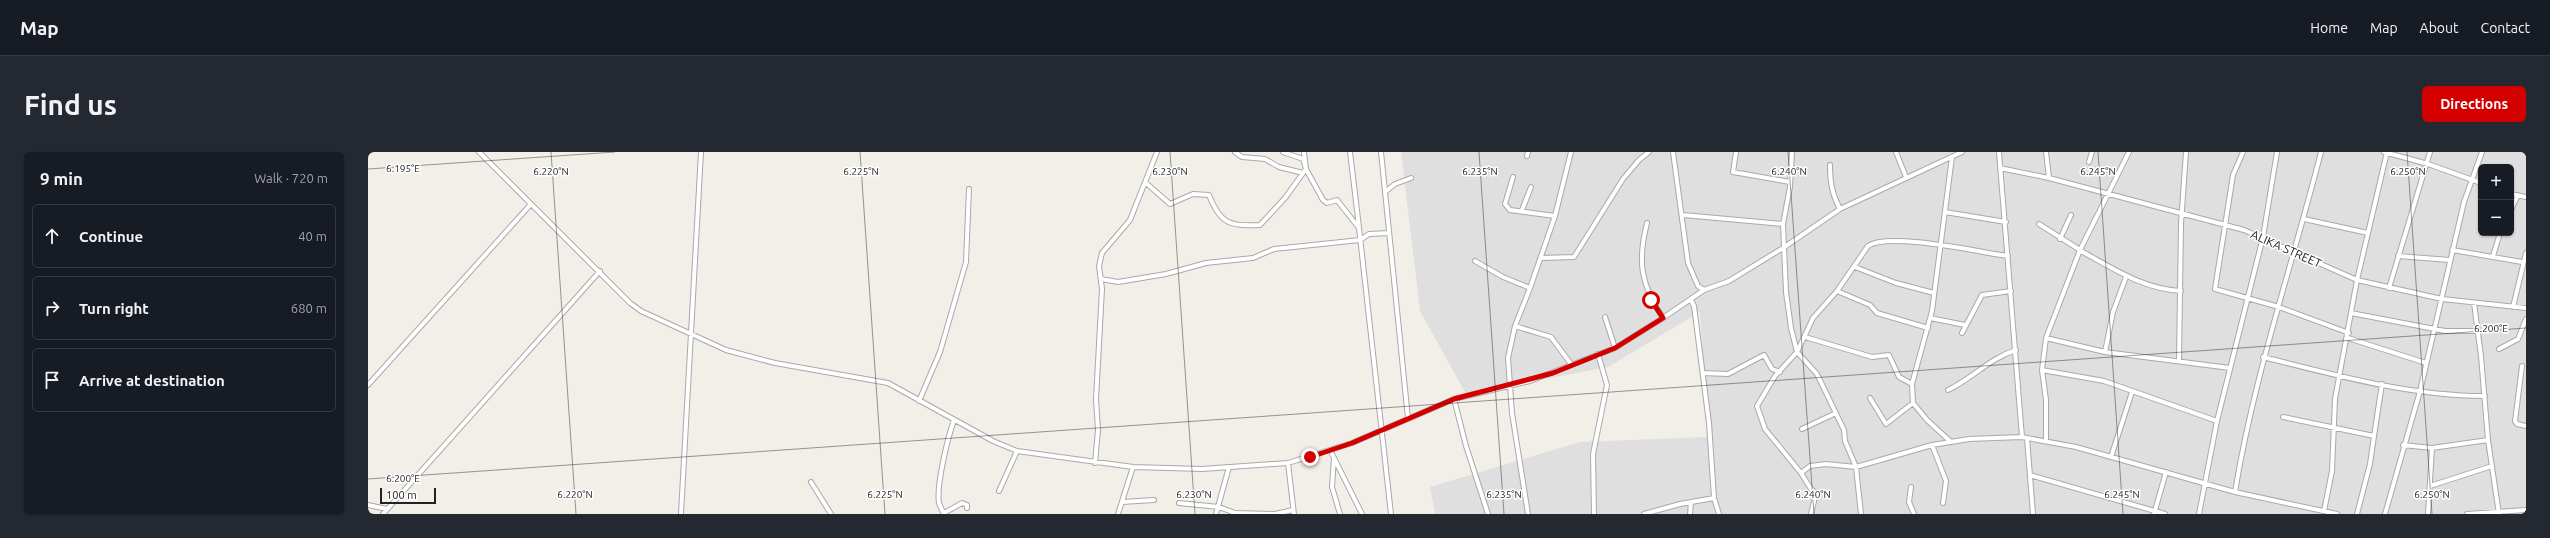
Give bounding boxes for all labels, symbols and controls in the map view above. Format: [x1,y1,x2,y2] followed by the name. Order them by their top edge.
[20,17,59,39] text: Map
[2310,20,2348,36] text: Home
[2370,20,2398,36] text: Map
[2420,20,2459,36] text: About
[2481,20,2530,36] text: Contact
[2422,86,2526,122] button: Directions
[24,89,117,120] text: Find us
[386,163,420,174] text: 6.195°E
[2478,164,2514,236] map controls
[2478,164,2514,200] button: +
[533,166,569,177] text: 6.220°N
[843,166,879,177] text: 6.225°N
[1152,166,1188,177] text: 6.230°N
[1462,166,1498,177] text: 6.235°N
[1771,166,1807,177] text: 6.240°N
[2080,166,2116,177] text: 6.245°N
[2390,166,2426,177] text: 6.250°N
[40,169,83,188] text: 9 min
[254,171,328,185] text: Walk · 720 m
[2478,200,2514,236] button: −
[41,225,63,247] icon: ahead
[2249,227,2324,270] street label: ALIKA STREET
[79,228,143,245] text: Continue
[298,229,327,243] text: 40 m
[1642,291,1660,309] route start
[41,297,63,319] icon: right
[79,300,149,317] text: Turn right
[291,301,327,315] text: 680 m
[2474,323,2508,334] text: 6.200°E
[41,369,63,391] icon: arrive
[79,372,225,389] text: Arrive at destination
[1301,448,1319,466] route end
[386,473,420,484] text: 6.200°E
[380,486,436,505] scale bar
[386,489,417,501] text: 100 m
[557,489,593,500] text: 6.220°N
[867,489,903,500] text: 6.225°N
[1176,489,1212,500] text: 6.230°N
[1486,489,1522,500] text: 6.235°N
[1795,489,1831,500] text: 6.240°N
[2104,489,2140,500] text: 6.245°N
[2414,489,2450,500] text: 6.250°N

